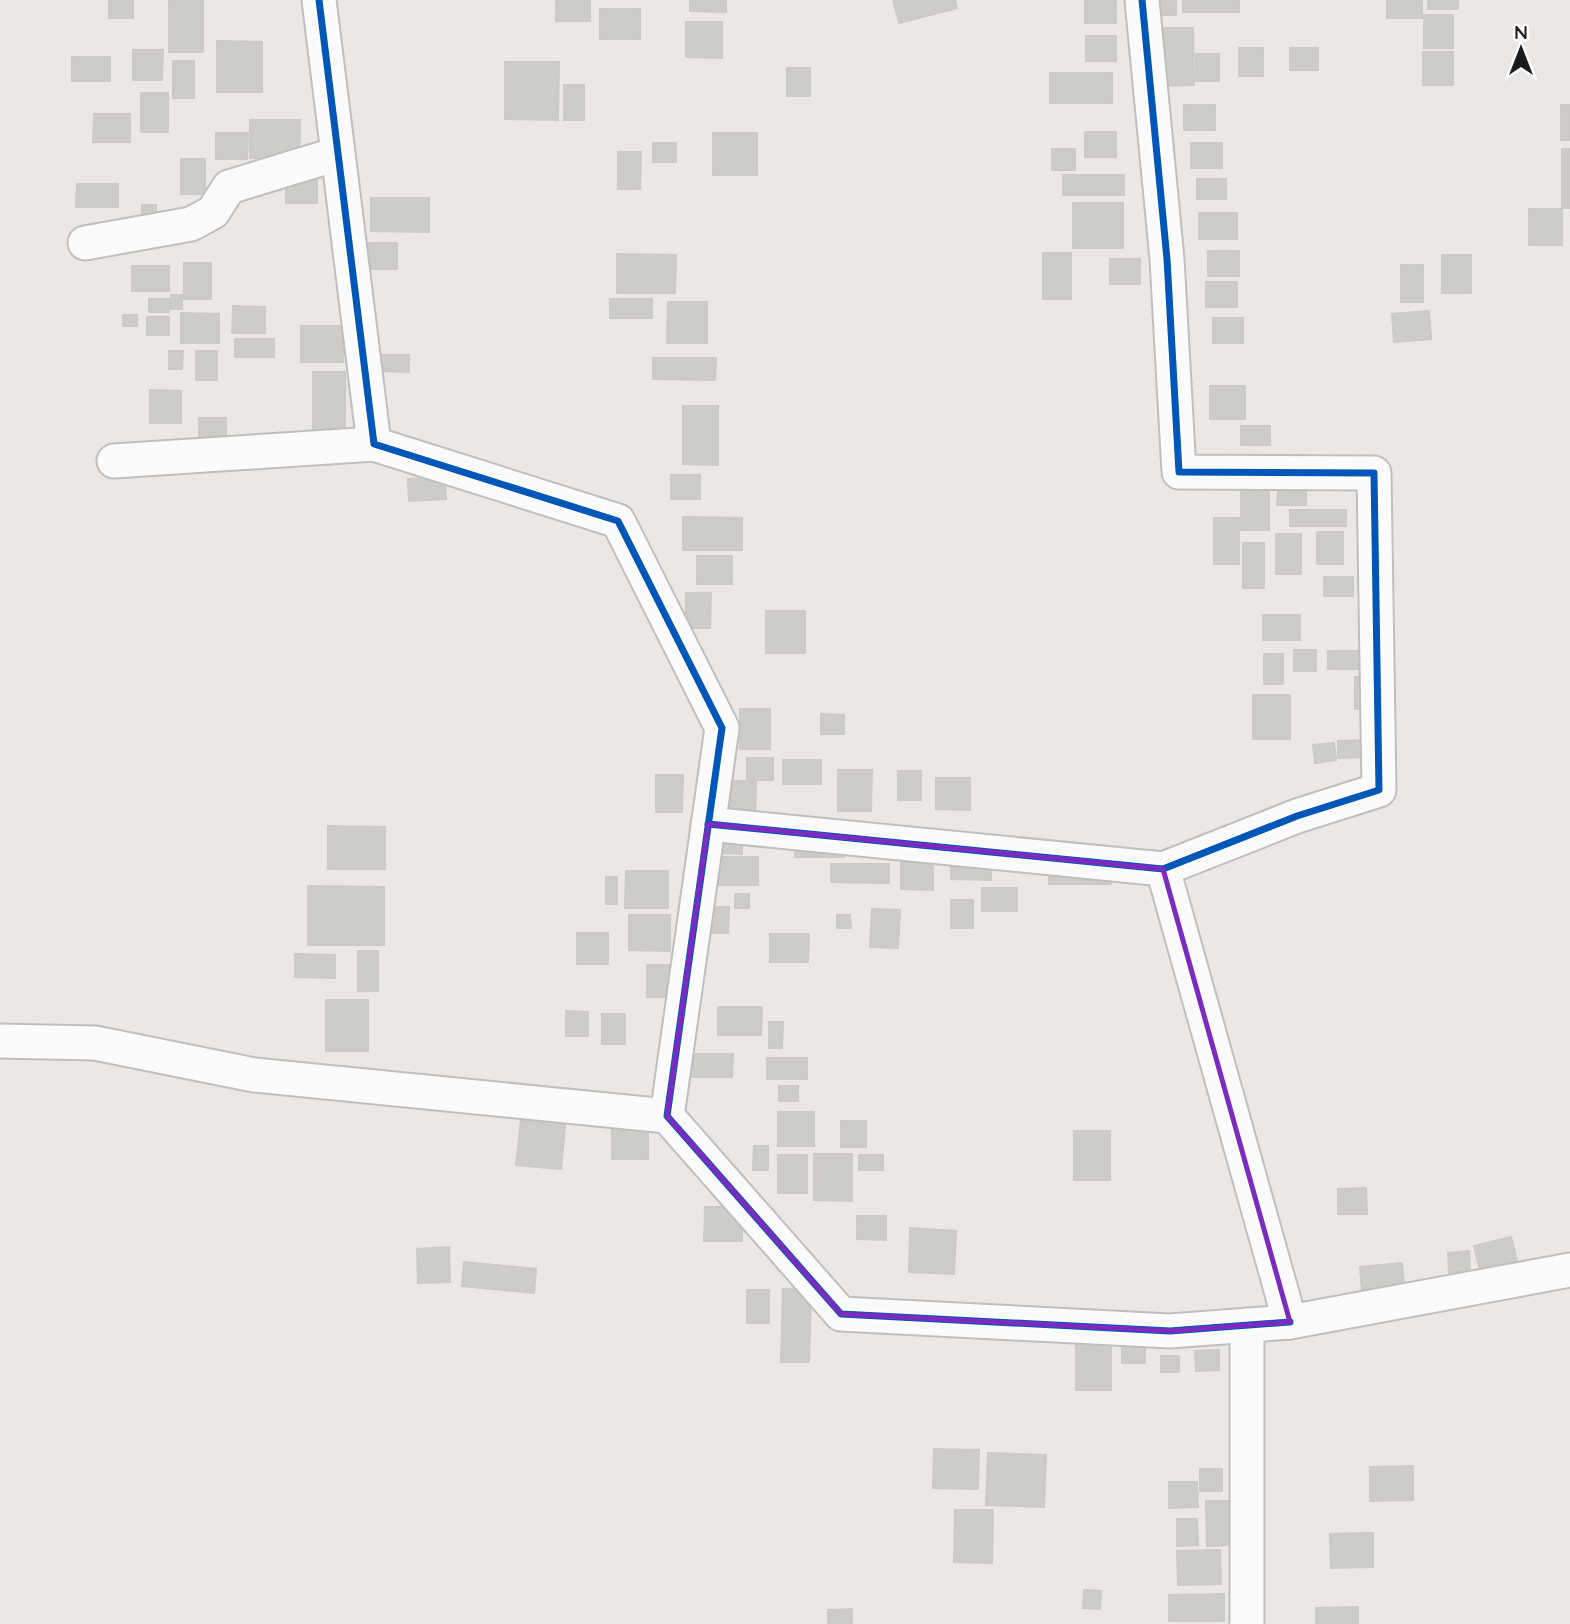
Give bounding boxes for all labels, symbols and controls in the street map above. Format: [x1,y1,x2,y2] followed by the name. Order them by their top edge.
[1486,14,1556,84] north arrow
[1514,20,1528,44] text: N

